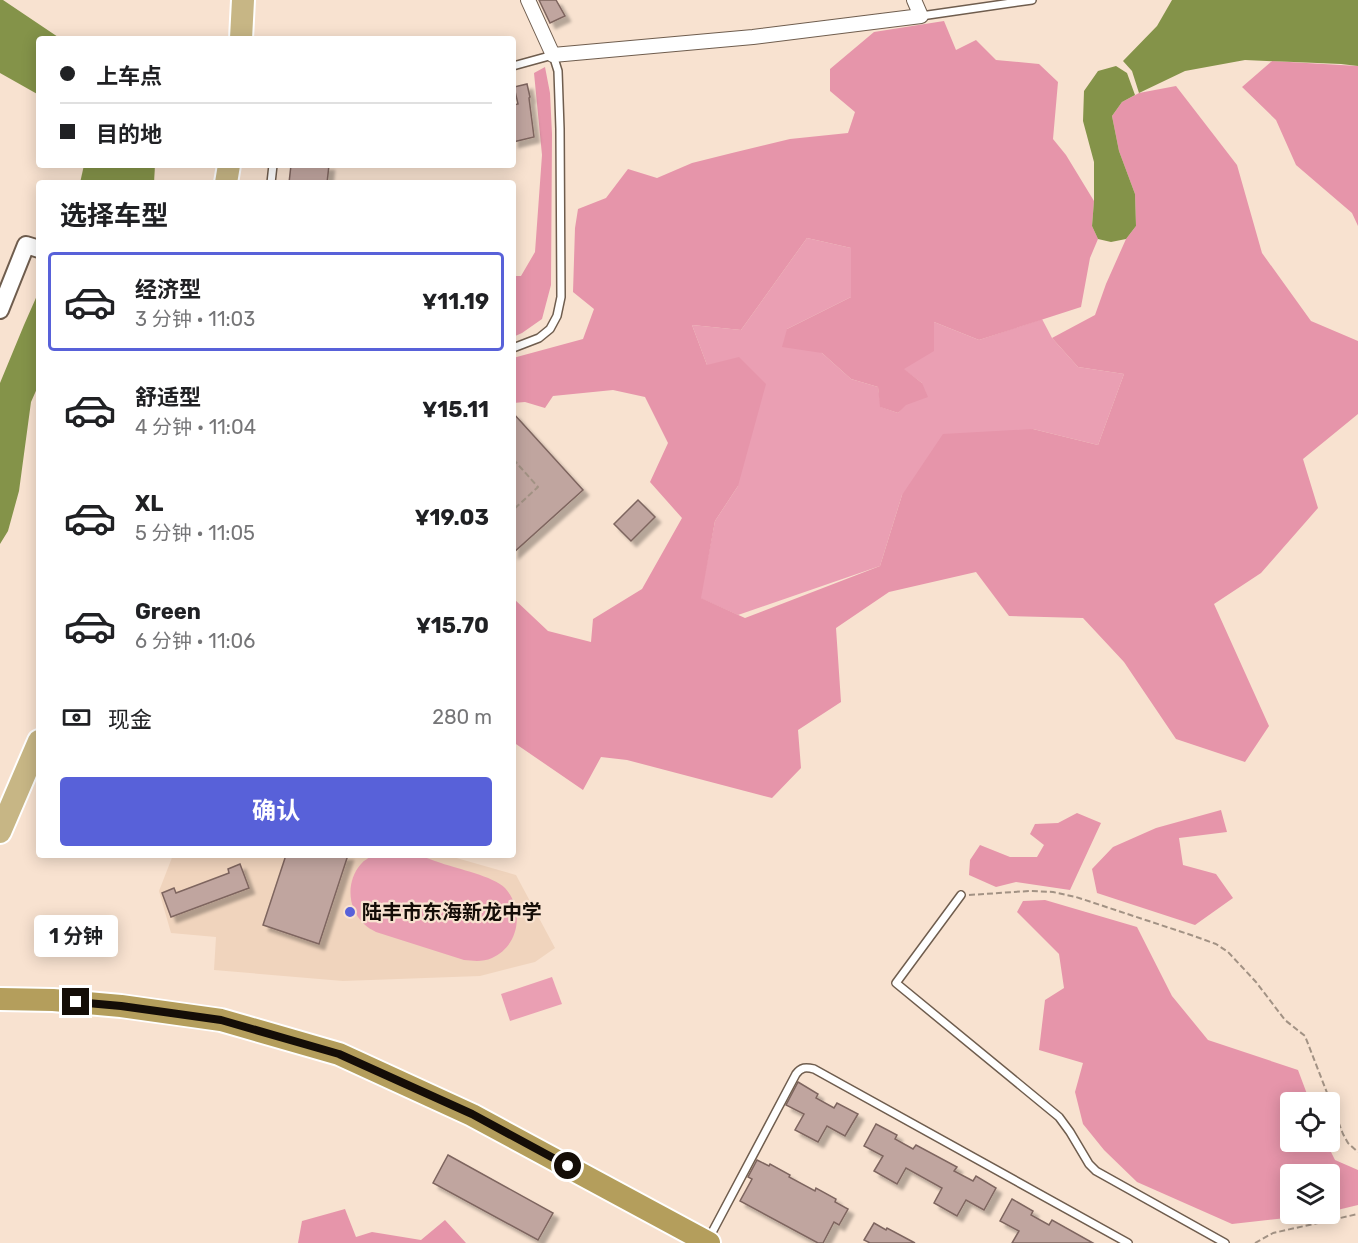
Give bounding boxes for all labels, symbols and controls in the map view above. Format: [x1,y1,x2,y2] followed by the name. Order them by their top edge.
[96,63,162,90] text: 上车点
[96,121,162,148] text: 目的地
[60,200,168,232] text: 选择车型
[63,275,117,329] icon: car
[135,276,201,303] text: 经济型
[422,288,489,315] text: ¥11.19
[135,307,255,331] text: 3 分钟 · 11:03
[63,383,117,437] icon: car
[135,384,201,411] text: 舒适型
[422,396,489,423] text: ¥15.11
[135,415,256,439] text: 4 分钟 · 11:04
[135,490,163,517] text: XL
[63,491,117,545] icon: car
[414,504,489,531] text: ¥19.03
[135,521,255,545] text: 5 分钟 · 11:05
[135,598,201,625] text: Green
[63,599,117,653] icon: car
[416,612,489,639] text: ¥15.70
[135,629,255,653] text: 6 分钟 · 11:06
[60,701,93,734] icon: cash
[432,705,492,729] text: 280 m
[108,706,152,733] text: 现金
[60,777,492,846] button: 确认
[362,900,542,924] place label: 陆丰市东海新龙中学
[343,905,357,919] marker: 陆丰市东海新龙中学
[34,915,118,957] callout: 1 分钟
[49,924,103,948] text: 1 分钟
[62,988,89,1015] route end
[1280,1092,1340,1224] map controls
[1280,1092,1340,1152] button: locate
[554,1152,581,1179] route start
[1280,1164,1340,1224] button: layers

